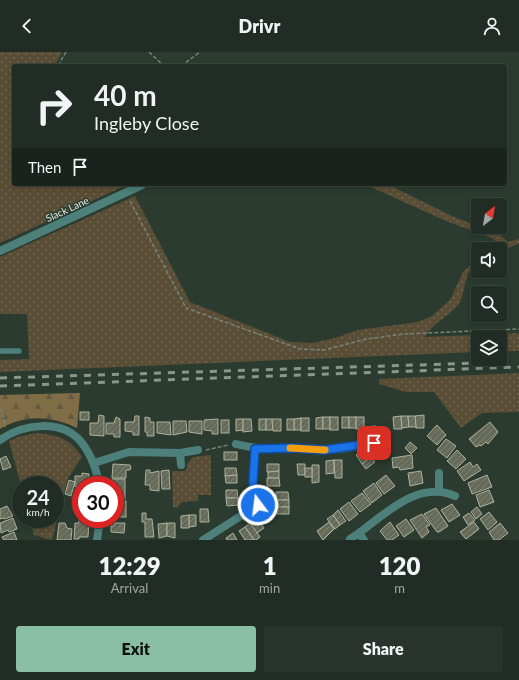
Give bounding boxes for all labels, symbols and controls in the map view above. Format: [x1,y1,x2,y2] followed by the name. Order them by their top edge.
[16,15,38,37] icon: back
[239,15,280,37] text: Drivr
[481,15,503,37] icon: person
[94,78,157,112] text: 40 m
[28,80,80,132] icon: right
[94,112,199,134] text: Ingleby Close
[69,156,91,178] icon: arrive
[28,158,61,176] text: Then
[44,194,90,224] street label: Slack Lane
[471,198,507,234] north arrow
[471,198,507,366] map controls
[471,242,507,278] button: sound
[471,286,507,322] button: search
[471,330,507,366] button: layers
[357,426,391,460] pin
[363,432,385,454] icon: arrive
[72,476,124,528] speed limit sign: 30
[237,484,279,526] position arrow
[26,485,50,509] text: 24
[26,506,50,518] text: km/h
[99,551,161,580] text: 12:29
[263,551,277,580] text: 1
[379,551,420,580] text: 120
[111,580,148,596] text: Arrival
[259,580,280,596] text: min
[394,580,405,596] text: m
[16,626,256,672] button: Exit
[264,626,503,672] button: Share

